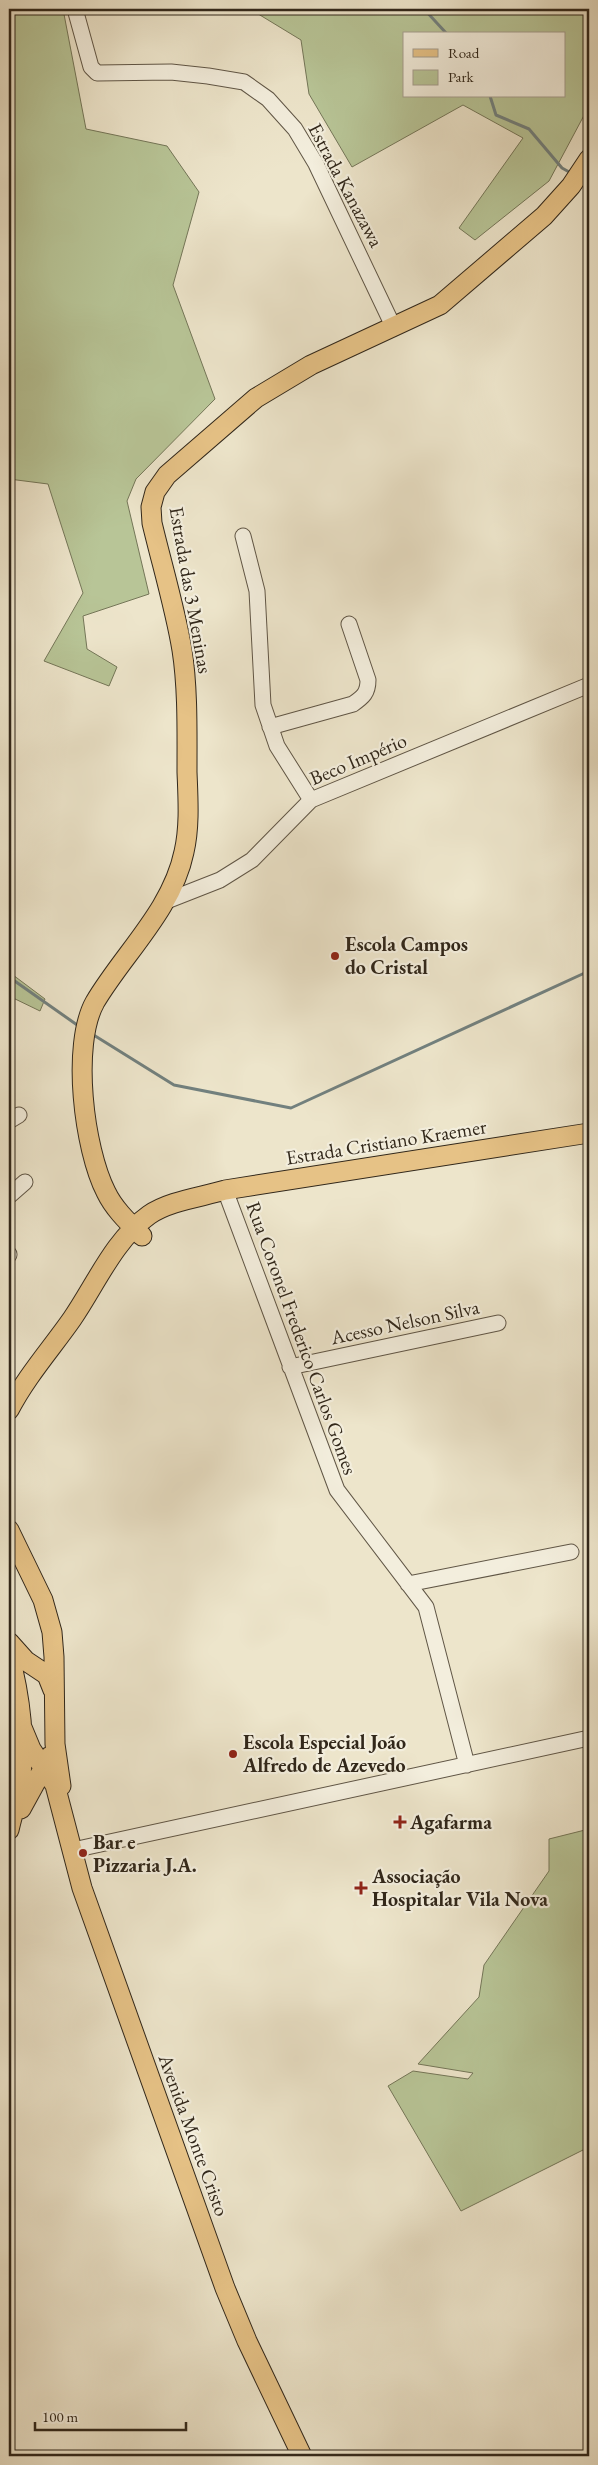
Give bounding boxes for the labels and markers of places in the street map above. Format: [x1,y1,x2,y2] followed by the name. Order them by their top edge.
[345,931,468,980] place label: Escola Campos do Cristal
[329,950,341,962] marker: Escola Campos do Cristal
[242,1729,406,1778] place label: Escola Especial João Alfredo de Azevedo
[227,1748,239,1760] marker: Escola Especial João Alfredo de Azevedo
[409,1809,492,1835] place label: Agafarma
[394,1816,406,1828] marker: Agafarma
[93,1829,197,1878] place label: Bar e Pizzaria J.A.
[77,1847,89,1859] marker: Bar e Pizzaria J.A.
[371,1863,548,1912] place label: Associação Hospitalar Vila Nova
[354,1881,368,1895] marker: Associação Hospitalar Vila Nova

